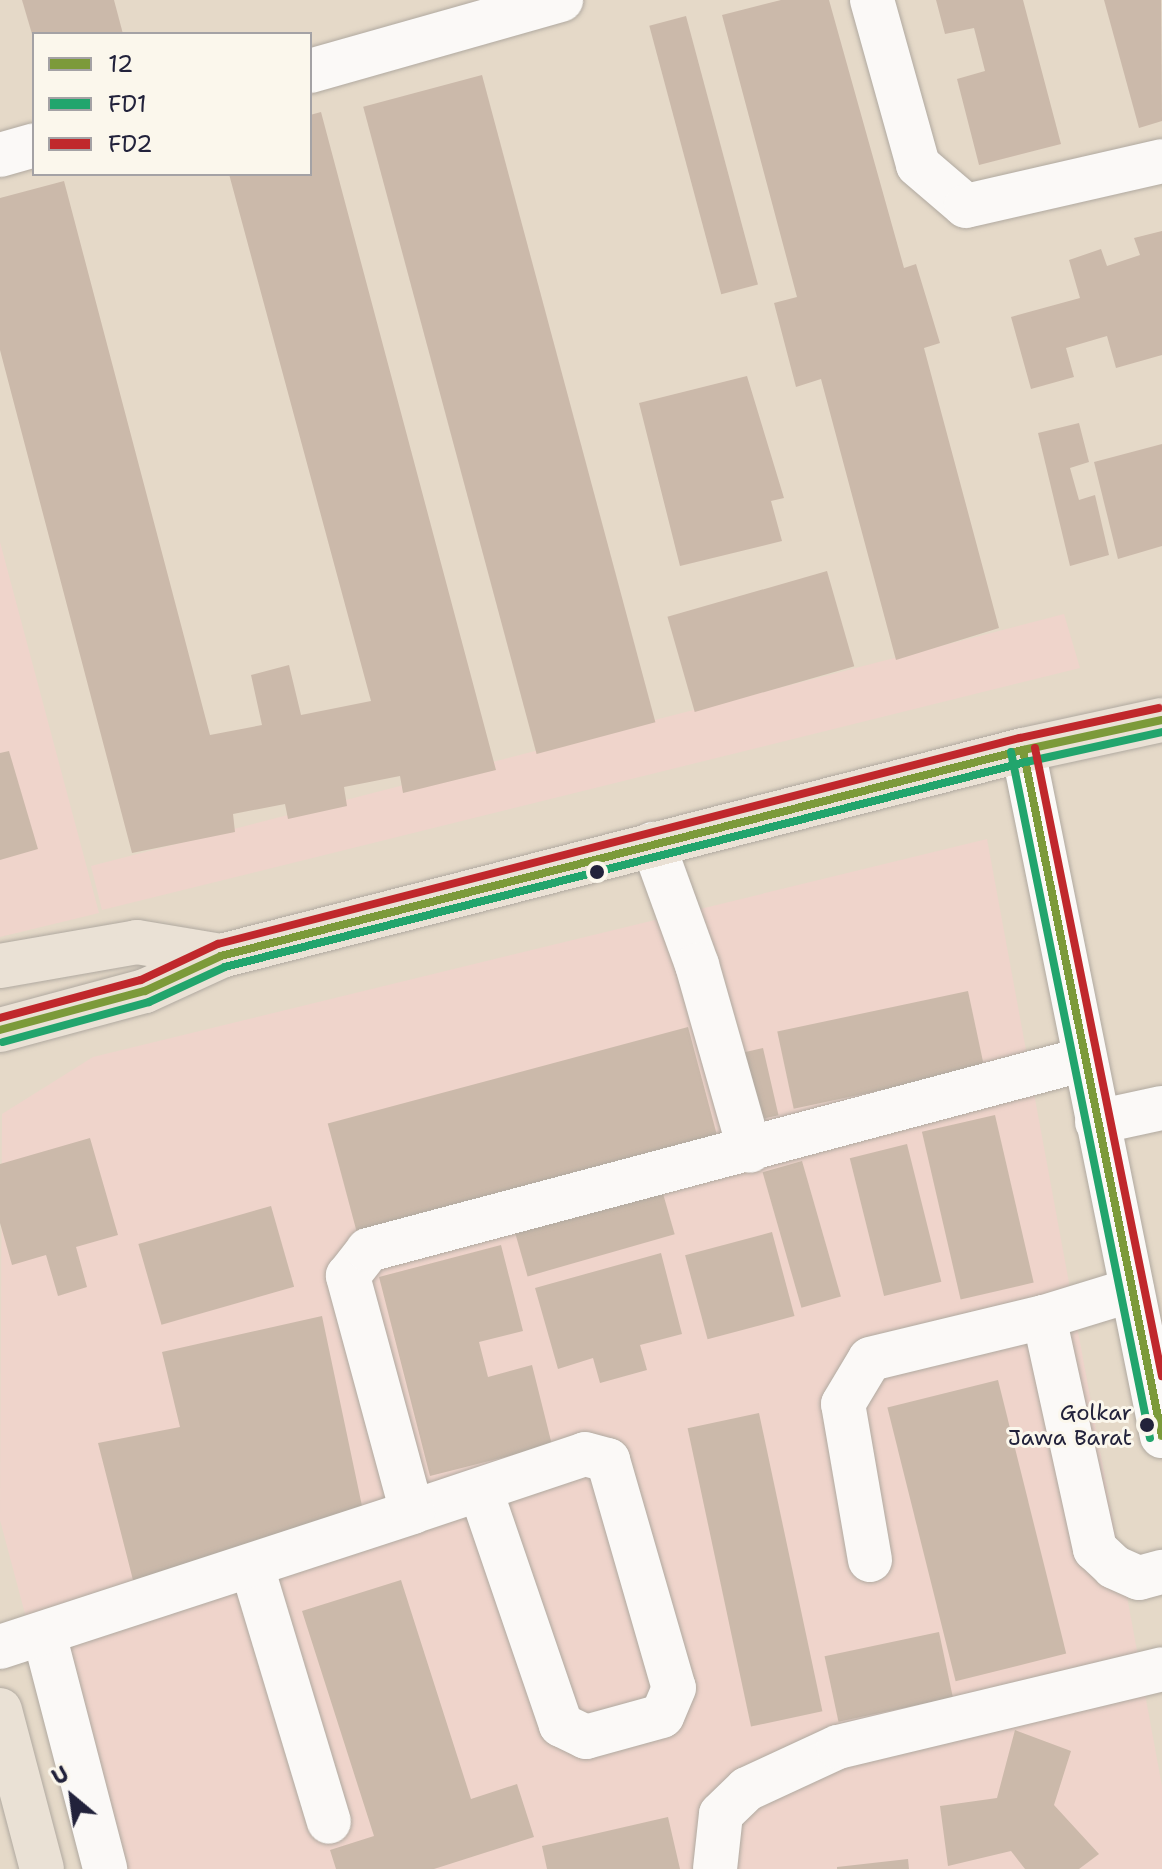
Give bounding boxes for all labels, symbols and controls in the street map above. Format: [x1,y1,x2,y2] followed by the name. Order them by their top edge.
[32,32,312,176] legend
[108,48,134,80] text: 12
[108,88,147,120] text: FD1
[108,128,153,160] text: FD2
[589,864,605,880] unlabelled marker
[1008,1399,1132,1450] place label: Golkar Jawa Barat
[1139,1417,1155,1433] marker: Golkar Jawa Barat
[32,1757,112,1837] north arrow
[47,1759,74,1792] text: U

